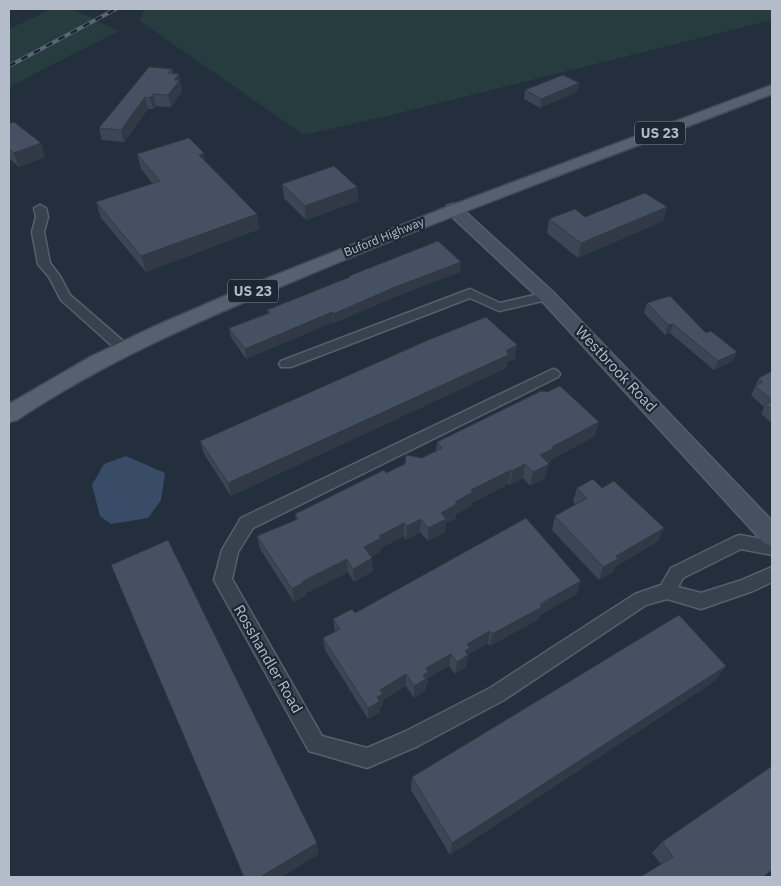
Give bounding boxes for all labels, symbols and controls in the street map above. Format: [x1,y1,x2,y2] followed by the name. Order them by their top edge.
[635,122,685,144] road number: US 23
[341,214,426,259] street label: Buford Highway
[228,280,278,302] road number: US 23
[572,322,661,416] street label: Westbrook Road
[230,601,307,716] street label: Rosshandler Road

